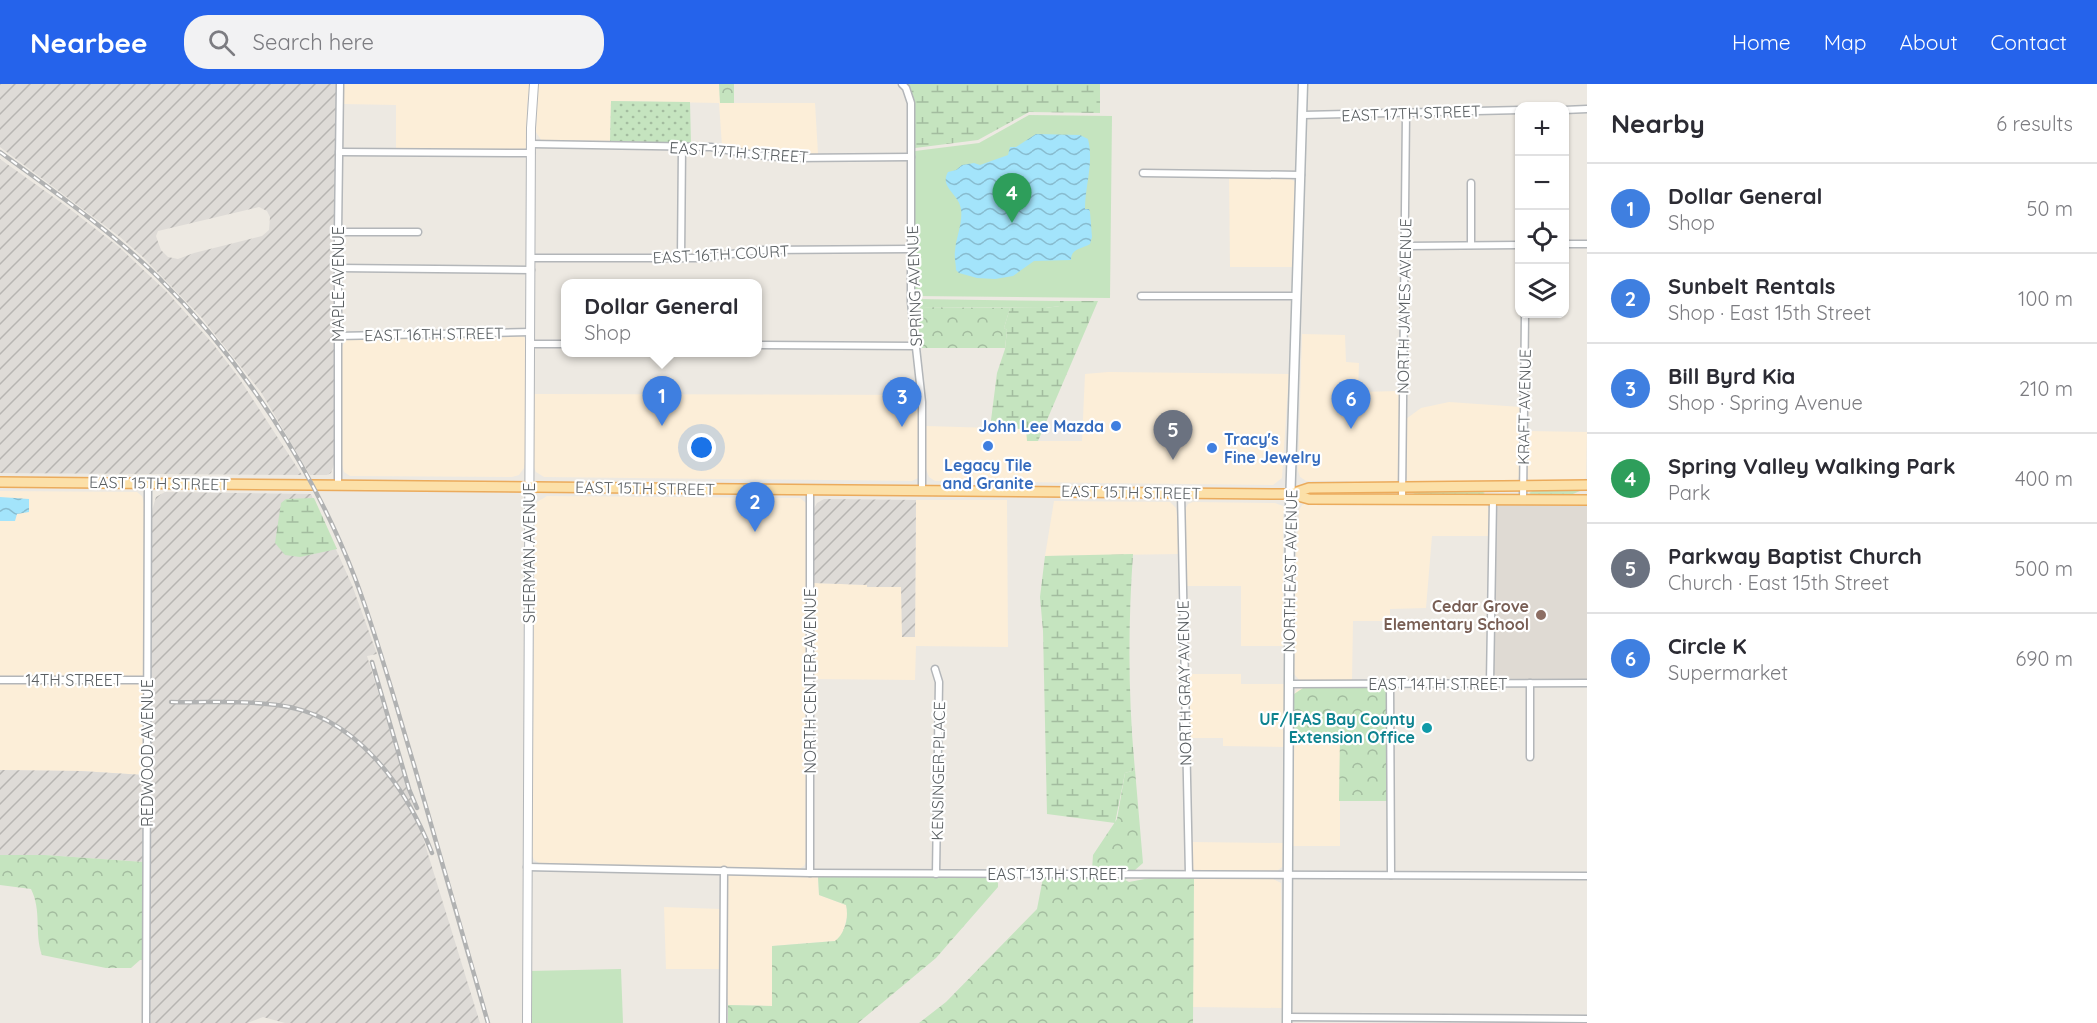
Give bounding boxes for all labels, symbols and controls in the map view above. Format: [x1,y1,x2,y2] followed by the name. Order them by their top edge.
[184,15,604,69] search box
[30,25,148,60] text: Nearbee
[205,26,238,59] icon: search
[253,28,374,56] text: Search here
[1732,29,1791,55] text: Home
[1824,29,1867,55] text: Map
[1900,29,1958,55] text: About
[1991,29,2067,55] text: Contact
[1341,101,1481,125] street label: EAST 17TH STREET
[1515,102,1569,318] map controls
[1515,102,1569,156] button: +
[1611,107,1705,140] text: Nearby
[1996,111,2073,136] text: 6 results
[669,137,810,167] street label: EAST 17TH STREET
[1515,156,1569,210] button: −
[992,174,1032,223] pin: 4
[1668,182,1822,210] text: Dollar General
[1627,196,1634,221] text: 1
[2027,196,2073,221] text: 50 m
[1515,210,1569,264] button: locate
[1668,210,1715,235] text: Shop
[1392,218,1416,394] street label: NORTH JAMES AVENUE
[902,225,926,347] street label: SPRING AVENUE
[328,226,348,342] street label: MAPLE AVENUE
[652,240,790,268] street label: EAST 16TH COURT
[1515,264,1569,318] button: layers
[1668,272,1835,300] text: Sunbelt Rentals
[561,279,762,357] popup
[1625,286,1636,311] text: 2
[2018,286,2073,311] text: 100 m
[584,292,739,320] text: Dollar General
[1668,300,1871,325] text: Shop · East 15th Street
[584,320,631,345] text: Shop
[364,323,504,345] street label: EAST 16TH STREET
[1513,349,1535,465] street label: KRAFT AVENUE
[1668,362,1795,390] text: Bill Byrd Kia
[642,376,682,426] pin: 1
[1625,376,1636,401] text: 3
[2019,376,2073,401] text: 210 m
[882,378,922,427] pin: 3
[1332,380,1370,429] pin: 6
[1668,390,1863,415] text: Shop · Spring Avenue
[1154,410,1192,460] pin: 5
[979,416,1104,436] place label: John Lee Mazda
[1109,419,1123,433] marker: John Lee Mazda
[1224,429,1321,467] place label: Tracy's Fine Jewelry
[687,433,716,462] your location
[981,439,995,453] marker: Legacy Tile and Granite
[1205,441,1219,455] marker: Tracy's Fine Jewelry
[1668,452,1955,480] text: Spring Valley Walking Park
[942,455,1034,493] place label: Legacy Tile and Granite
[1625,466,1636,491] text: 4
[2015,466,2073,491] text: 400 m
[89,472,229,494] street label: EAST 15TH STREET
[575,477,715,499] street label: EAST 15TH STREET
[1668,480,1710,505] text: Park
[1061,481,1201,503] street label: EAST 15TH STREET
[736,482,774,532] pin: 2
[519,483,539,623] street label: SHERMAN AVENUE
[1279,489,1301,653] street label: NORTH EAST AVENUE
[1668,542,1922,570] text: Parkway Baptist Church
[1625,556,1636,581] text: 5
[2015,556,2073,581] text: 500 m
[1668,570,1889,595] text: Church · East 15th Street
[800,588,820,774] street label: NORTH CENTER AVENUE
[1384,596,1529,634] place label: Cedar Grove Elementary School
[1173,600,1195,766] street label: NORTH GRAY AVENUE
[1534,608,1548,622] marker: Cedar Grove Elementary School
[1668,632,1747,660] text: Circle K
[1625,646,1636,671] text: 6
[2015,646,2073,671] text: 690 m
[1668,660,1788,685] text: Supermarket
[26,670,123,690] street label: 14TH STREET
[1368,674,1508,694] street label: EAST 14TH STREET
[137,679,157,827] street label: REDWOOD AVENUE
[927,701,949,841] street label: KENSINGER PLACE
[1259,709,1415,747] place label: UF/IFAS Bay County Extension Office
[1420,721,1434,735] marker: UF/IFAS Bay County Extension Office
[987,864,1127,884] street label: EAST 13TH STREET

